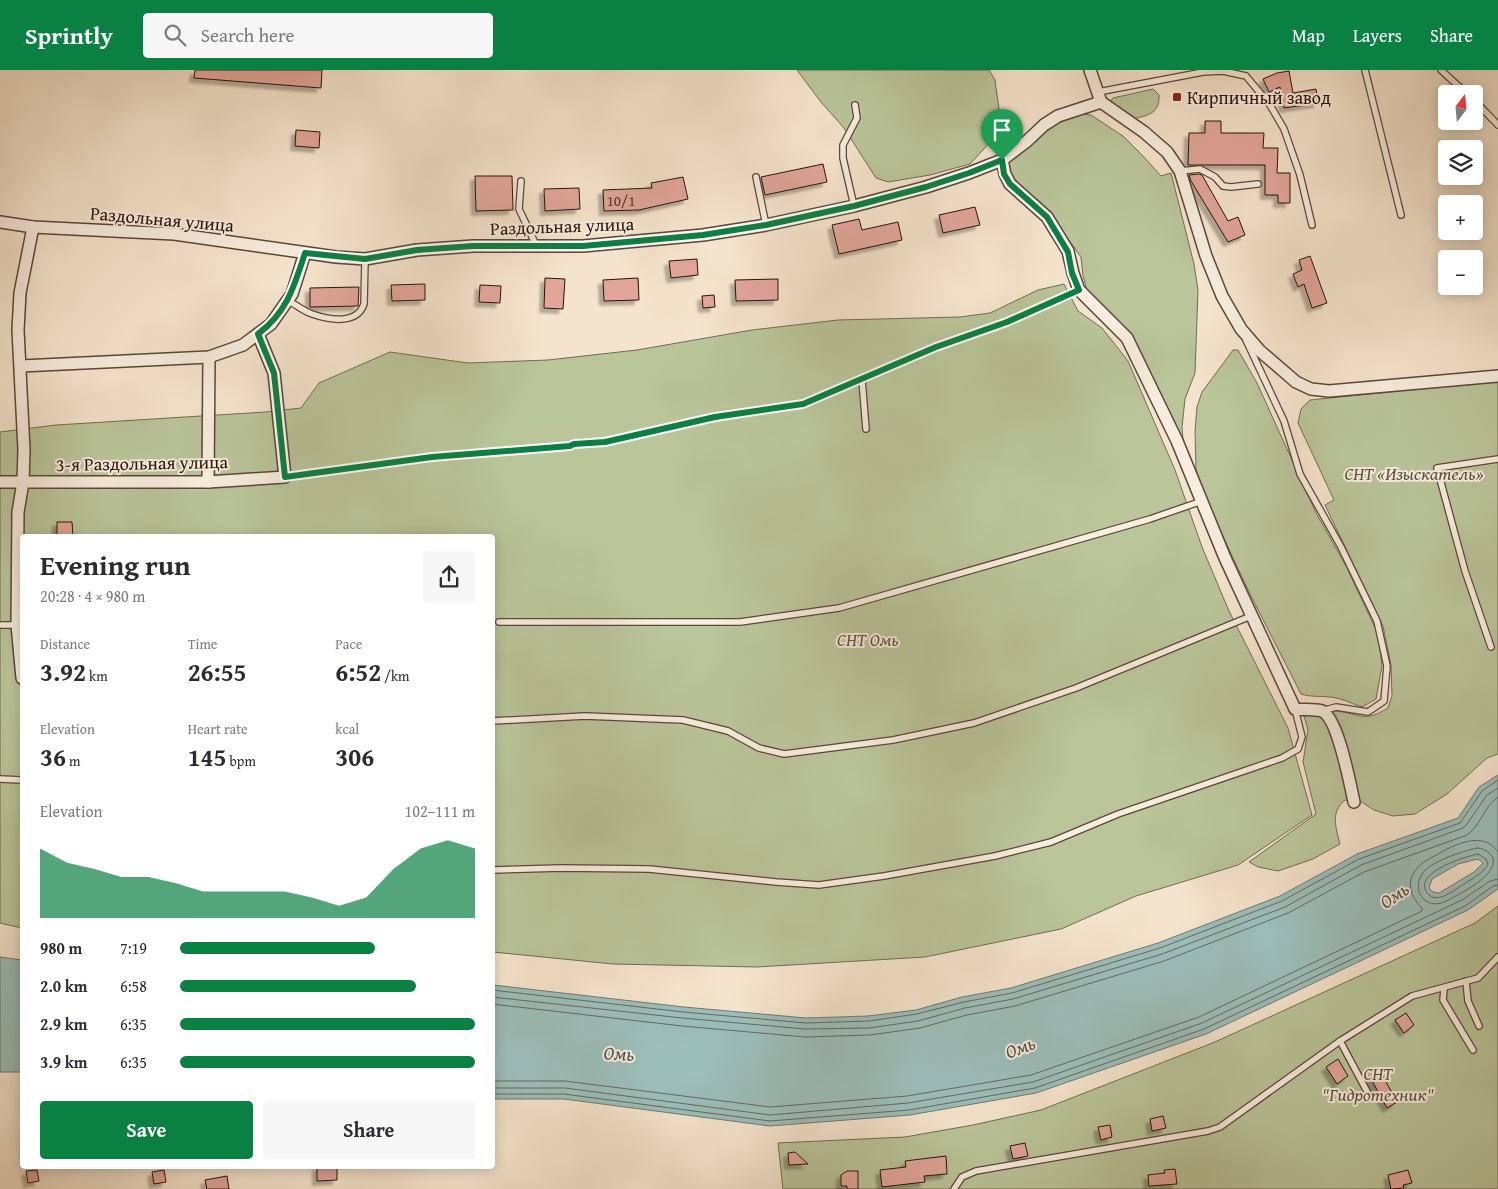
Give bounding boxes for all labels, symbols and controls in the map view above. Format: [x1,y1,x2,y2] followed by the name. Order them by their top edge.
[143,13,493,58] search box
[25,18,113,53] text: Sprintly
[161,21,189,49] icon: search
[201,21,294,49] text: Search here
[1292,22,1325,49] text: Map
[1353,22,1402,49] text: Layers
[1430,22,1473,49] text: Share
[1187,84,1331,111] place label: Кирпичный завод
[1438,85,1482,130] north arrow
[1438,85,1483,295] map controls
[1171,91,1183,103] marker: Кирпичный завод
[981,109,1023,160] pin
[988,116,1016,144] icon: arrive
[1438,140,1483,185] button: layers
[607,190,635,211] house number: 10/1
[1438,195,1483,240] button: +
[89,199,235,239] street label: Раздольная улица
[490,210,635,242] street label: Раздольная улица
[1438,250,1483,295] button: −
[56,448,229,478] street label: 3-я Раздольная улица
[1344,460,1484,487] park label: СНТ «Изыскатель»
[40,544,191,585] text: Evening run
[423,551,475,603] button: share
[40,584,145,608] text: 20:28 · 4 × 980 m
[837,626,899,653] park label: СНТ Омь
[40,634,90,654] text: Distance
[188,634,217,654] text: Time
[335,634,362,654] text: Pace
[40,654,86,690] text: 3.92
[188,654,247,690] text: 26:55
[335,654,381,690] text: 6:52
[86,666,108,686] text: km
[381,666,410,686] text: /km
[40,719,95,739] text: Elevation
[188,719,248,739] text: Heart rate
[335,719,359,739] text: kcal
[40,739,66,775] text: 36
[188,739,227,775] text: 145
[335,739,374,775] text: 306
[66,751,80,771] text: m
[227,751,256,771] text: bpm
[40,799,103,823] text: Elevation
[405,799,475,823] text: 102–111 m
[1373,875,1415,915] water label: Омь
[40,936,82,960] text: 980 m
[120,936,147,960] text: 7:19
[40,974,87,998] text: 2.0 km
[120,974,147,998] text: 6:58
[40,1012,87,1036] text: 2.9 km
[120,1012,147,1036] text: 6:35
[1001,1028,1040,1066] water label: Омь
[603,1038,635,1068] water label: Омь
[40,1050,87,1074] text: 3.9 km
[120,1050,147,1074] text: 6:35
[1322,1060,1434,1108] park label: СНТ "Гидротехник"
[40,1101,253,1159] button: Save
[263,1101,475,1159] button: Share

